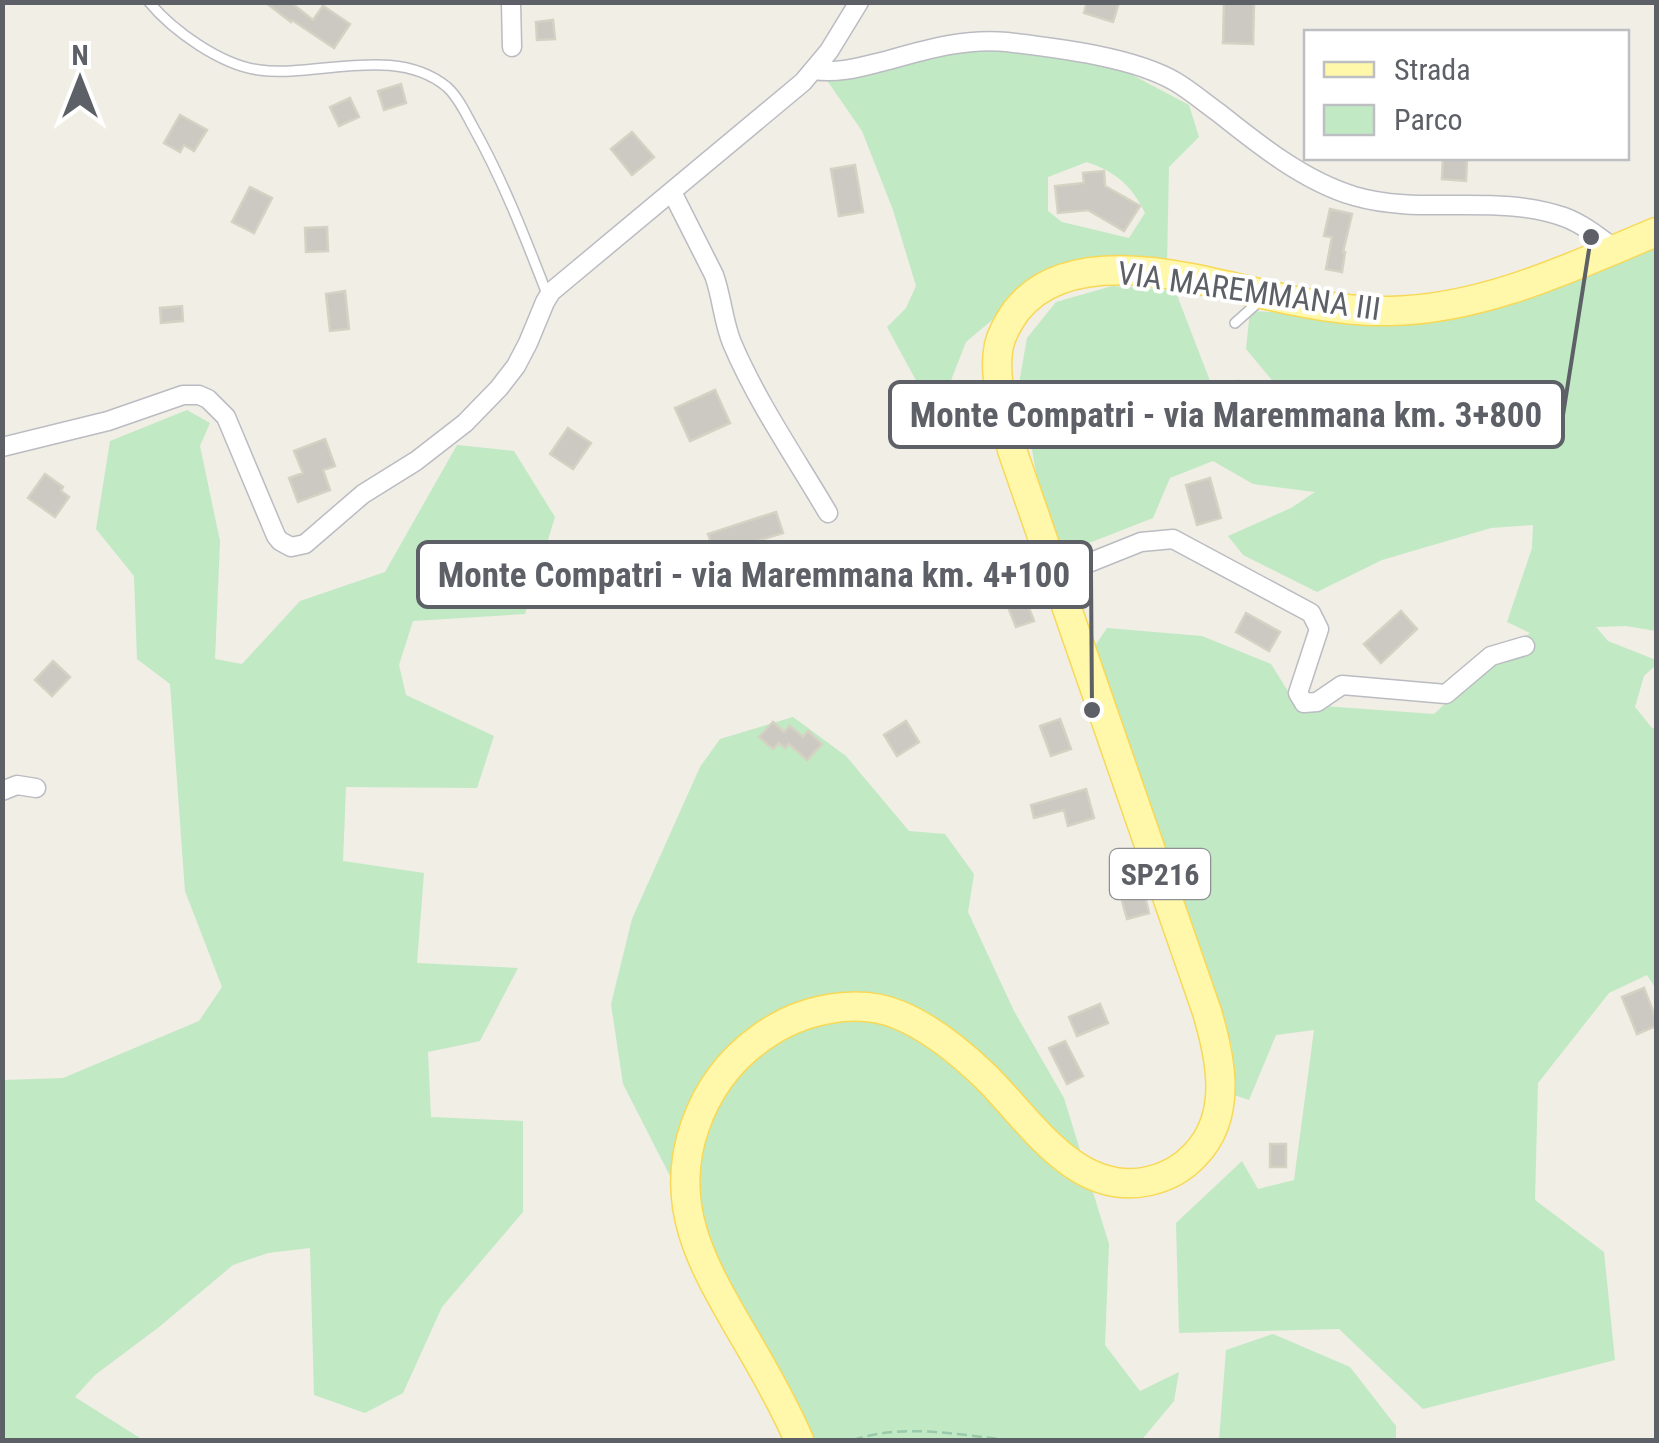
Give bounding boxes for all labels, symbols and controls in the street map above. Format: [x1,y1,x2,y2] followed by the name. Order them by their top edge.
[30,30,130,130] north arrow
[1304,30,1629,160] legend
[71,39,89,72] text: N
[1394,52,1471,87] text: Strada
[1394,102,1463,137] text: Parco
[1115,254,1383,328] street label: VIA MAREMMANA III
[890,382,1563,447] callout: Monte Compatri - via Maremmana km. 3+800
[910,395,1542,436] text: Monte Compatri - via Maremmana km. 3+800
[418,542,1091,607] callout: Monte Compatri - via Maremmana km. 4+100
[438,555,1070,596] text: Monte Compatri - via Maremmana km. 4+100
[1110,849,1210,899] road number: SP216

